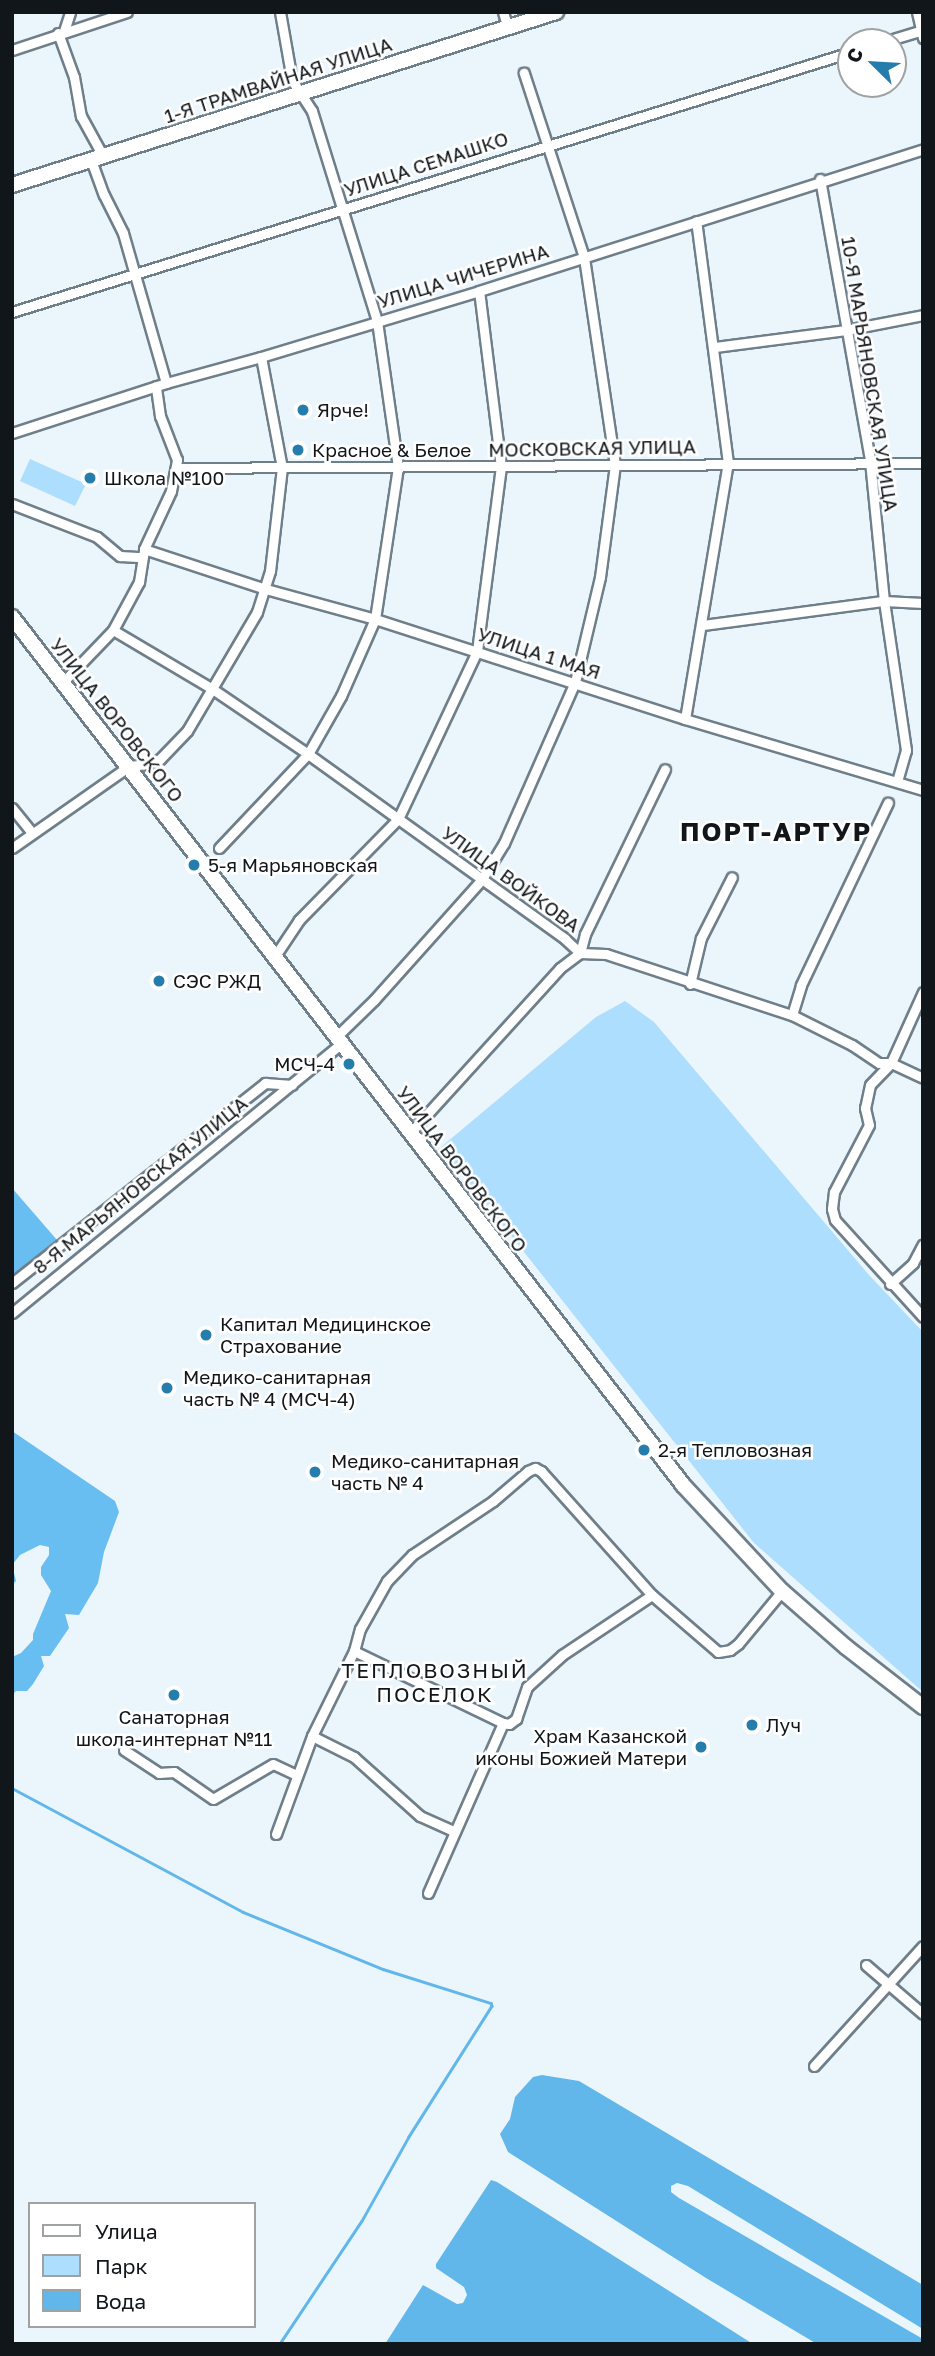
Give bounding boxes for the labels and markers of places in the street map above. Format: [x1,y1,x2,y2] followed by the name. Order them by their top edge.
[317,399,369,421] place label: Ярче!
[295,402,311,418] marker: Ярче!
[312,439,471,461] place label: Красное & Белое
[290,442,306,458] marker: Красное & Белое
[104,467,224,489] place label: Школа №100
[82,470,98,486] marker: Школа №100
[208,854,378,876] place label: 5-я Марьяновская
[186,857,202,873] marker: 5-я Марьяновская
[173,970,261,992] place label: СЭС РЖД
[151,973,167,989] marker: СЭС РЖД
[274,1053,335,1075] place label: МСЧ-4
[341,1056,357,1072] marker: МСЧ-4
[220,1313,431,1357] place label: Капитал Медицинское Страхование
[198,1327,214,1343] marker: Капитал Медицинское Страхование
[183,1366,371,1410] place label: Медико-санитарная часть № 4 (МСЧ-4)
[157,1378,177,1398] marker: Медико-санитарная часть № 4 (МСЧ-4)
[658,1439,812,1461] place label: 2-я Тепловозная
[636,1442,652,1458] marker: 2-я Тепловозная
[331,1450,519,1494] place label: Медико-санитарная часть № 4
[305,1462,325,1482] marker: Медико-санитарная часть № 4
[166,1687,182,1703] marker: Санаторная школа-интернат №11
[76,1706,272,1750] place label: Санаторная школа-интернат №11
[766,1714,801,1736] place label: Луч
[744,1717,760,1733] marker: Луч
[475,1725,687,1769] place label: Храм Казанской иконы Божией Матери
[693,1739,709,1755] marker: Храм Казанской иконы Божией Матери

